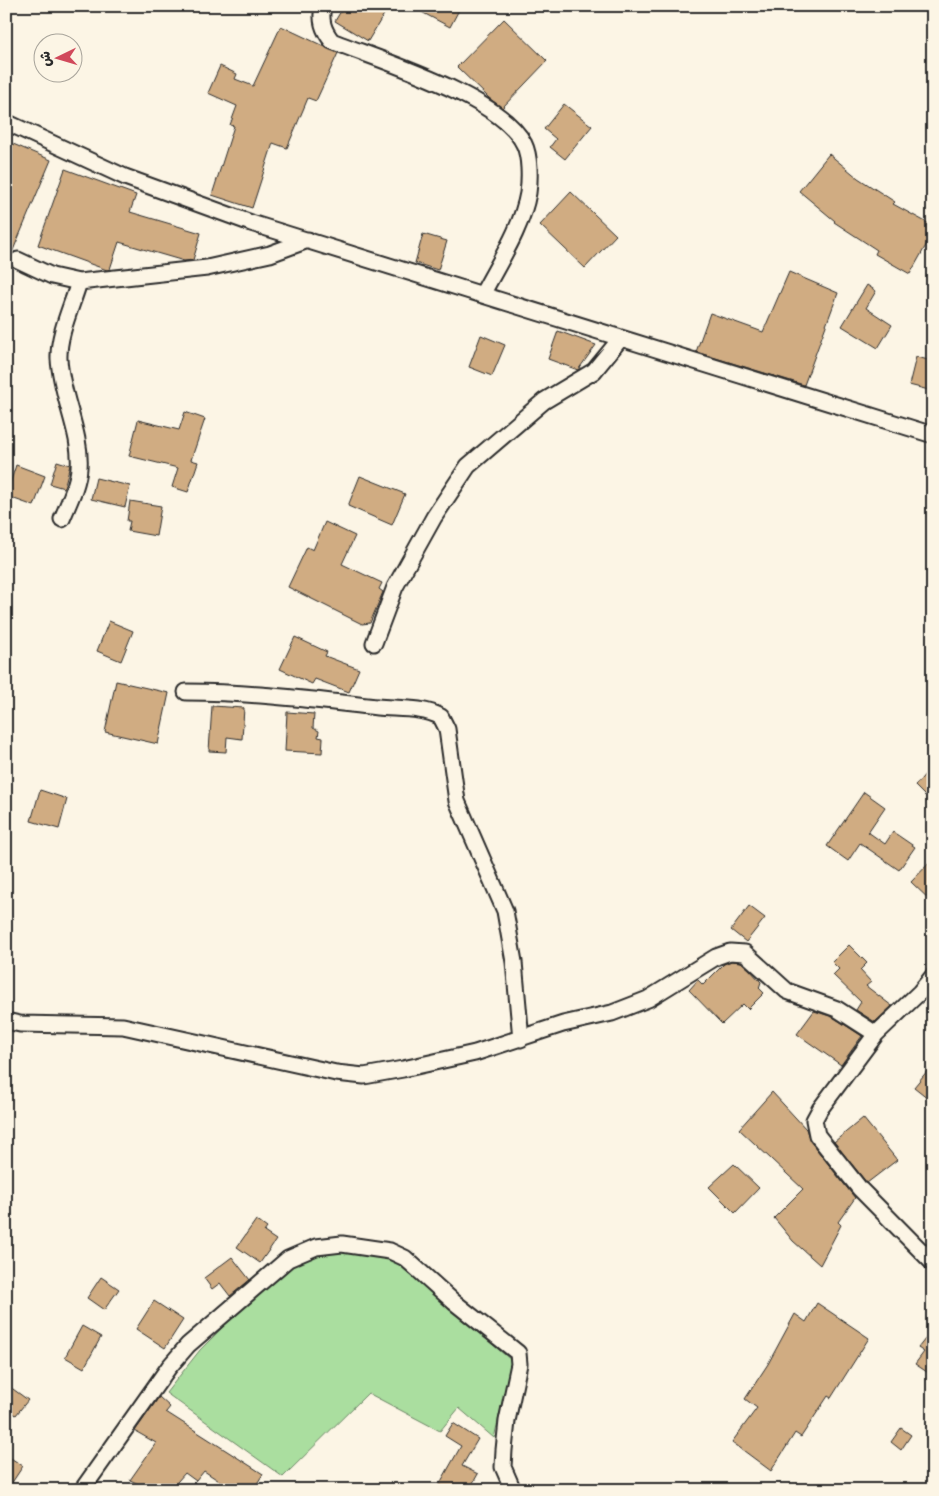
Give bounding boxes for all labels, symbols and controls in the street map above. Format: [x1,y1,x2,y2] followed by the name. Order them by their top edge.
[32,32,82,82] north arrow
[36,51,55,68] text: ش

